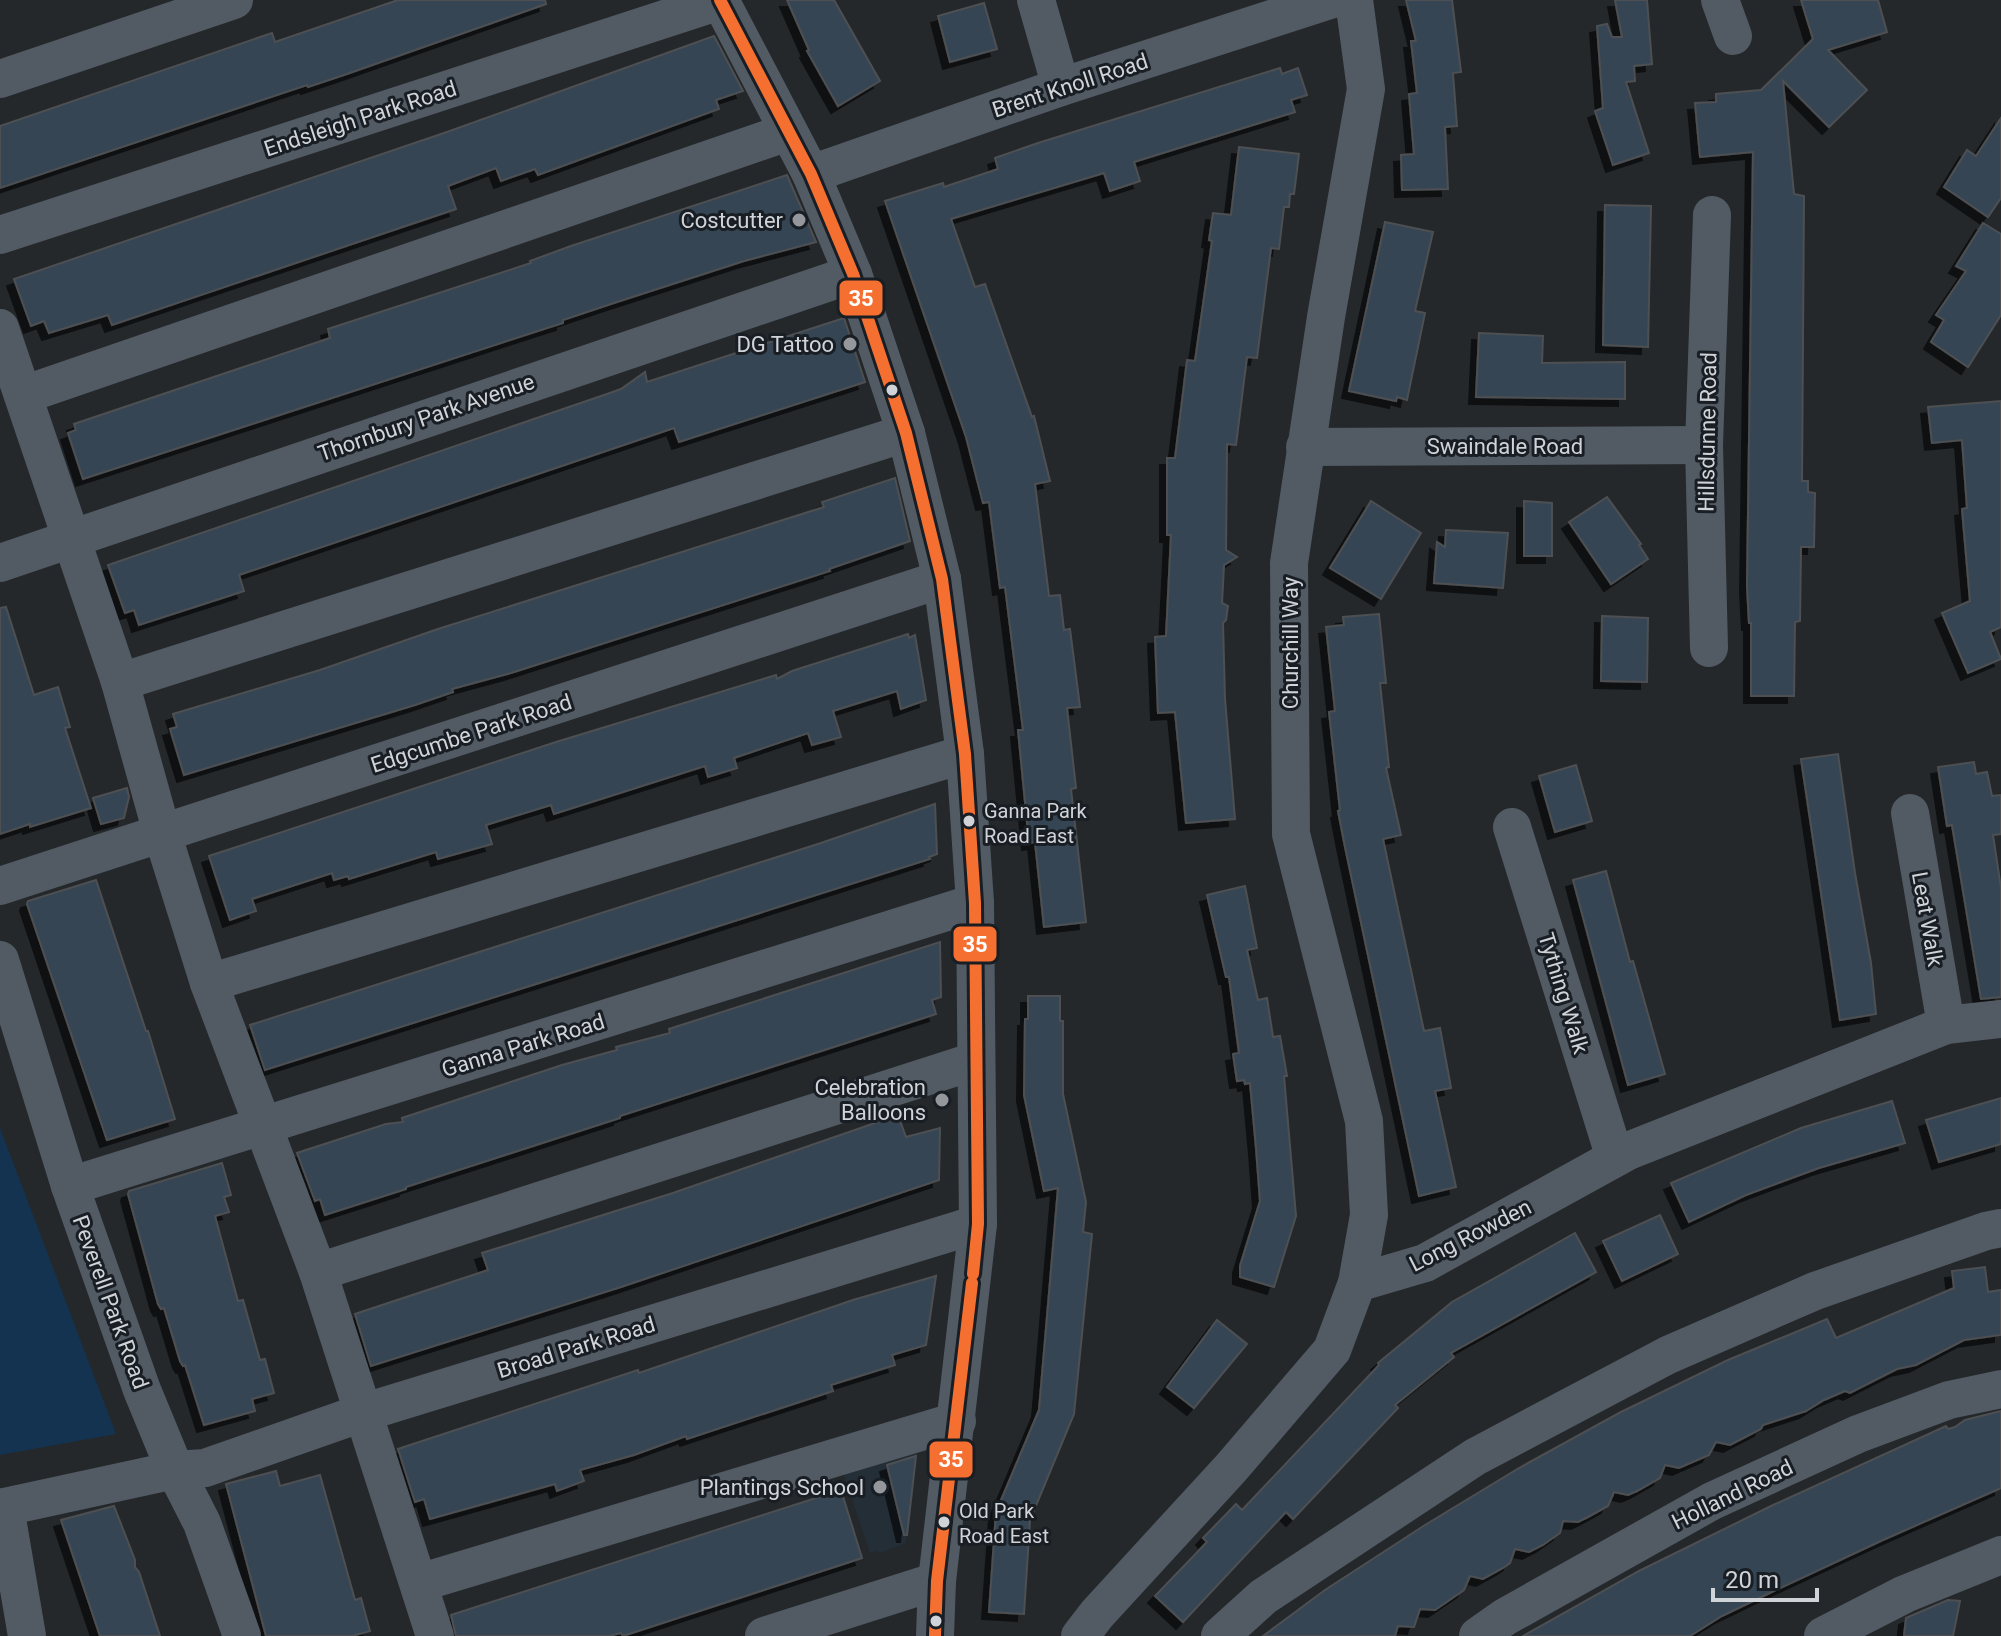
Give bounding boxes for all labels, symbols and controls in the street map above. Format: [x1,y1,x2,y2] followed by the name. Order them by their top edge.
[989,49,1151,122] street label: Brent Knoll Road
[261,76,460,161] street label: Endsleigh Park Road
[680,208,784,233] place label: Costcutter
[790,211,808,229] marker: Costcutter
[838,279,884,317] line badge: 35
[848,286,874,311] text: 35
[736,332,834,357] place label: DG Tattoo
[841,335,859,353] marker: DG Tattoo
[1694,352,1721,512] street label: Hillsdunne Road
[315,369,538,466] street label: Thornbury Park Avenue
[884,382,900,398] unlabelled marker
[1427,434,1583,459] street label: Swaindale Road
[1278,576,1303,709] street label: Churchill Way
[368,689,575,778] street label: Edgcumbe Park Road
[984,799,1088,848] place label: Ganna Park Road East
[961,813,977,829] marker: Ganna Park Road East
[1907,870,1948,969] street label: Leat Walk
[952,925,998,963] line badge: 35
[1533,930,1594,1057] street label: Tything Walk
[962,932,988,957] text: 35
[439,1009,608,1082] street label: Ganna Park Road
[814,1075,926,1125] place label: Celebration Balloons
[933,1091,951,1109] marker: Celebration Balloons
[1405,1194,1535,1277] street label: Long Rowden
[68,1212,154,1392] street label: Peverell Park Road
[494,1312,658,1383] street label: Broad Park Road
[928,1440,974,1479] line badge: 35
[938,1447,964,1472] text: 35
[1668,1454,1797,1534] street label: Holland Road
[700,1475,864,1500] place label: Plantings School
[871,1478,889,1496] marker: Plantings School
[959,1499,1049,1548] place label: Old Park Road East
[936,1514,952,1530] marker: Old Park Road East
[1713,1552,1817,1602] scale bar
[1725,1566,1779,1594] text: 20 m
[928,1613,944,1629] unlabelled marker

